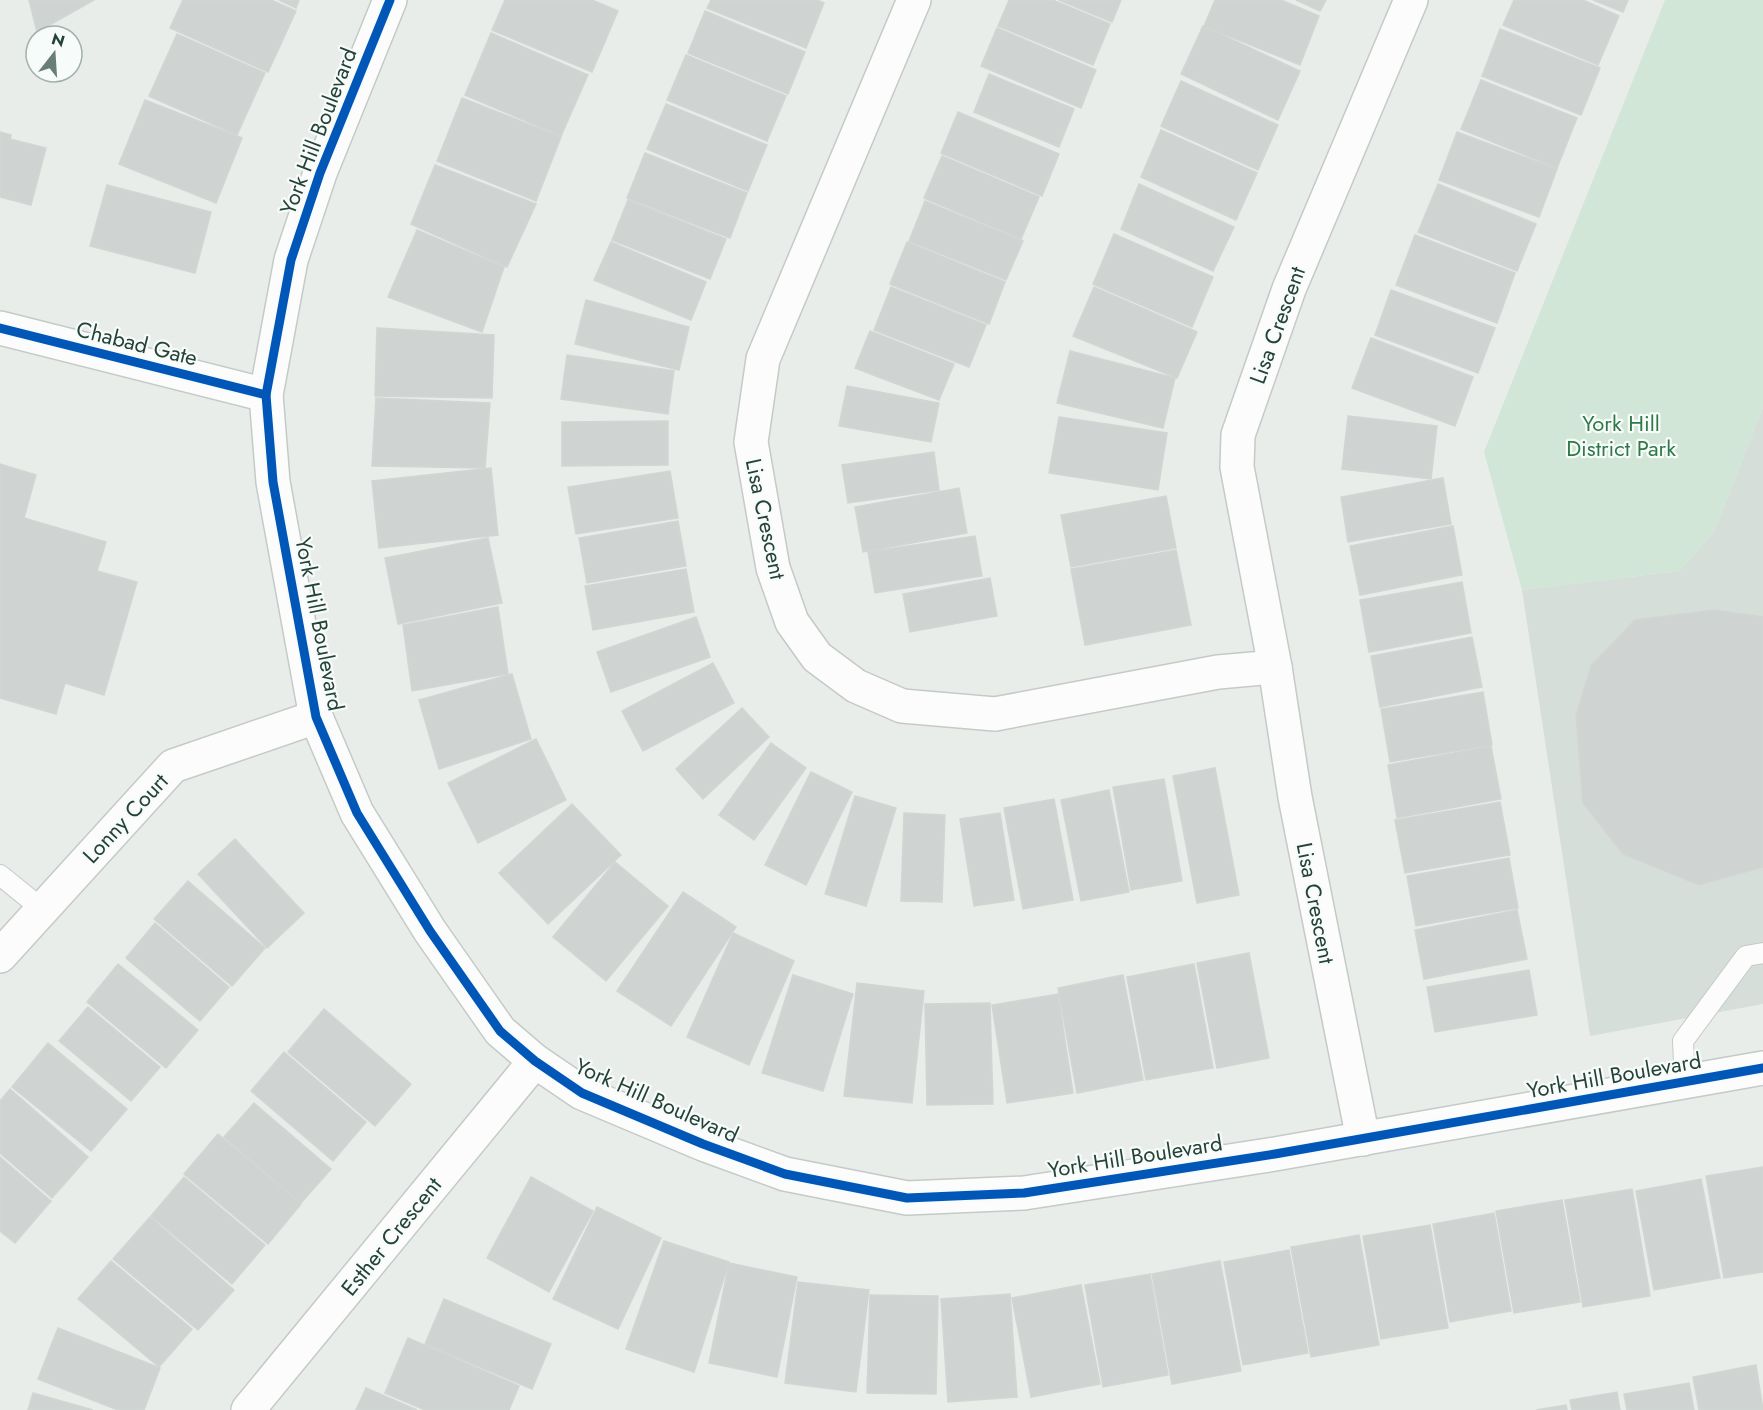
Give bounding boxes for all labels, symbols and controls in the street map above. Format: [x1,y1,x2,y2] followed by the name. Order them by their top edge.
[24,24,84,84] north arrow
[49,27,68,53] text: N
[271,43,365,219] street label: York Hill Boulevard
[1241,261,1313,388] street label: Lisa Crescent
[73,313,201,373] street label: Chabad Gate
[1566,407,1676,464] park label: York Hill District Park
[738,456,795,583] street label: Lisa Crescent
[287,534,353,714] street label: York Hill Boulevard
[75,765,176,870] street label: Lonny Court
[1289,840,1344,967] street label: Lisa Crescent
[1524,1044,1704,1106] street label: York Hill Boulevard
[570,1050,744,1150] street label: York Hill Boulevard
[1045,1126,1225,1186] street label: York Hill Boulevard
[333,1169,449,1302] street label: Esther Crescent

